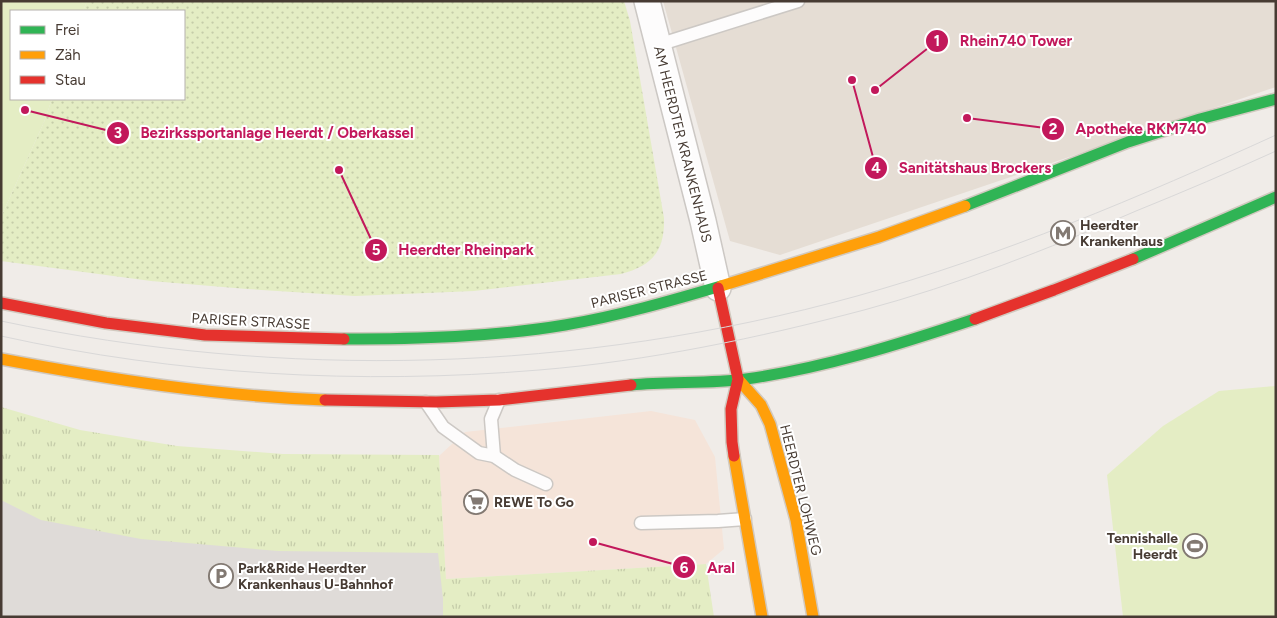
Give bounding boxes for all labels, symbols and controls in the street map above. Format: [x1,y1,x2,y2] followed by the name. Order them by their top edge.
[10,10,185,100] legend
[55,21,80,39] text: Frei
[924,26,1082,56] callout: Rhein740 Tower
[934,32,940,50] text: 1
[960,32,1073,50] text: Rhein740 Tower
[650,44,715,244] street label: AM HEERDTER KRANKENHAUS
[55,46,81,64] text: Zäh
[55,71,86,89] text: Stau
[1040,114,1216,144] callout: Apotheke RKM740
[106,118,424,148] callout: Bezirkssportanlage Heerdt / Oberkassel
[1049,120,1058,138] text: 2
[1076,120,1207,138] text: Apotheke RKM740
[114,124,122,142] text: 3
[140,124,414,142] text: Bezirkssportanlage Heerdt / Oberkassel
[863,153,1061,183] callout: Sanitätshaus Brockers
[871,159,881,177] text: 4
[899,159,1051,177] text: Sanitätshaus Brockers
[1080,217,1163,250] place label: Heerdter Krankenhaus
[1050,220,1076,246] metro station icon: Heerdter Krankenhaus
[363,235,544,265] callout: Heerdter Rheinpark
[372,241,381,259] text: 5
[398,241,534,259] text: Heerdter Rheinpark
[589,267,709,312] street label: PARISER STRASSE
[191,310,311,333] street label: PARISER STRASSE
[776,423,825,558] street label: HEERDTER LOHWEG
[463,489,489,515] supermarket icon: REWE To Go
[494,494,574,511] place label: REWE To Go
[1107,530,1178,563] place label: Tennishalle Heerdt
[1182,533,1208,559] sports icon: Tennishalle Heerdt
[672,552,745,582] callout: Aral
[680,559,689,577] text: 6
[707,559,735,577] text: Aral
[238,560,394,593] place label: Park&Ride Heerdter Krankenhaus U-Bahnhof
[208,563,234,589] parking icon: Park&Ride Heerdter Krankenhaus U-Bahnhof

